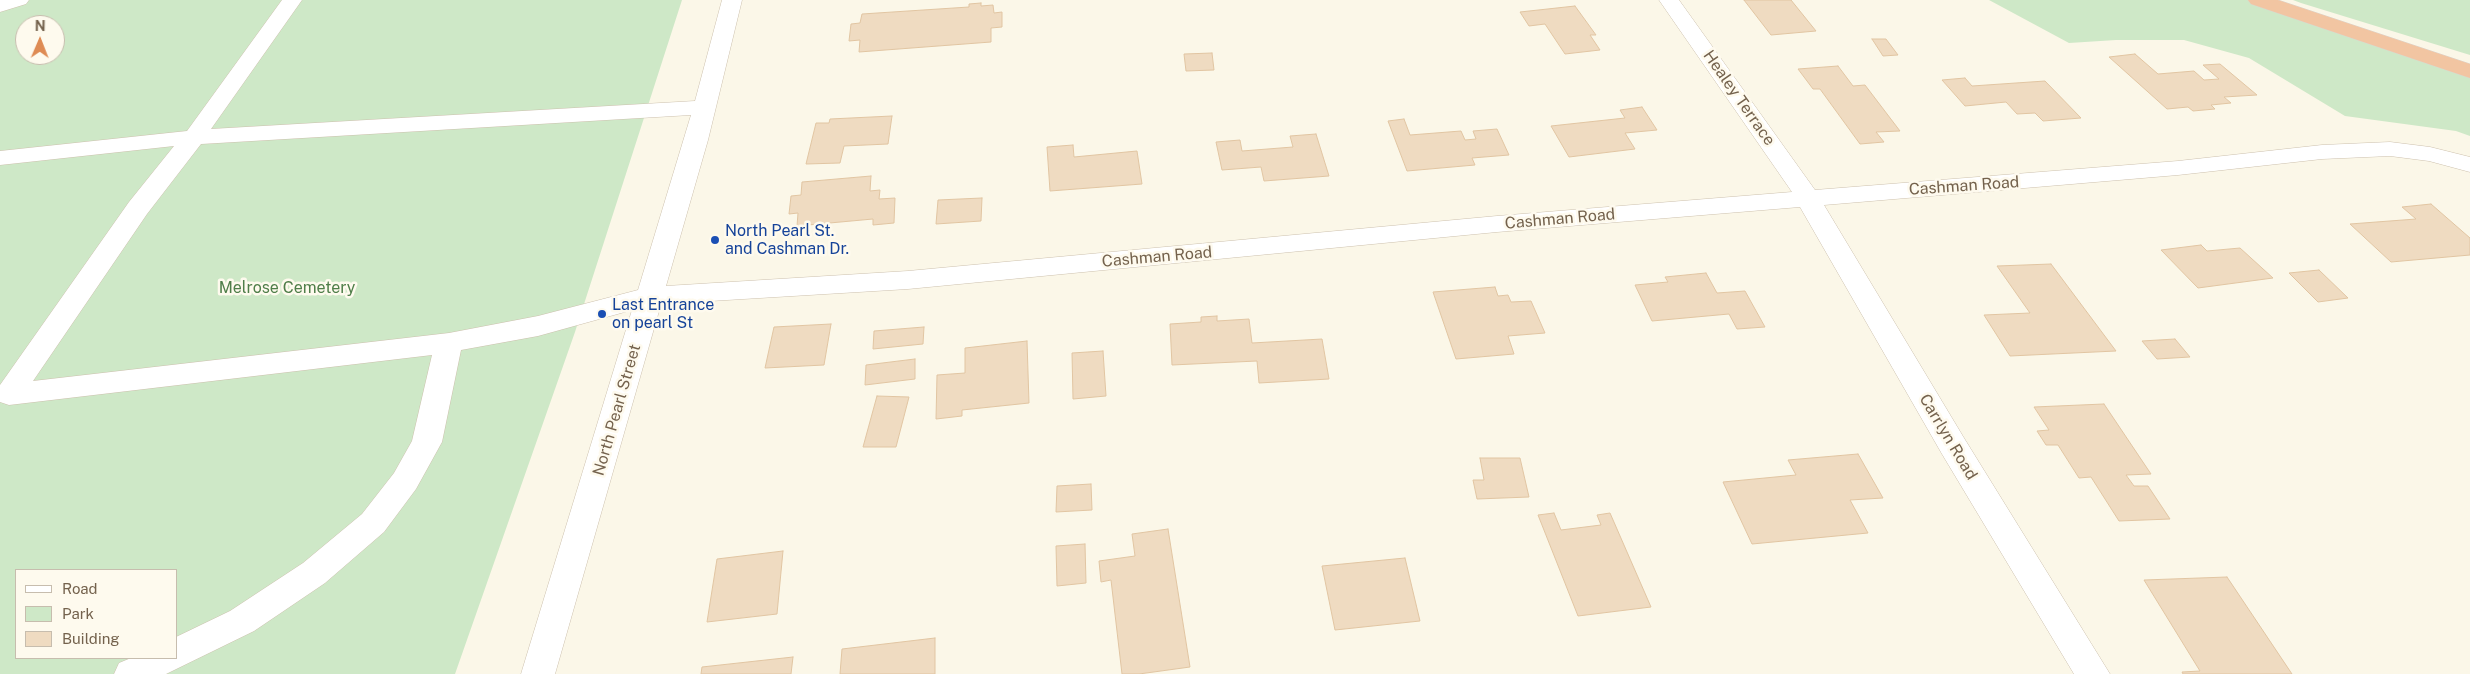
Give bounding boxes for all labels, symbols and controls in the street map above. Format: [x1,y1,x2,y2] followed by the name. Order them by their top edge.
[15,15,65,65] north arrow
[35,18,46,34] text: N
[1699,47,1779,149] street label: Healey Terrace
[1908,173,2020,199] street label: Cashman Road
[1504,205,1616,233] street label: Cashman Road
[725,221,849,259] place label: North Pearl St. and Cashman Dr.
[709,234,721,246] marker: North Pearl St. and Cashman Dr.
[1101,243,1213,271] street label: Cashman Road
[219,278,355,298] park label: Melrose Cemetery
[612,295,714,333] place label: Last Entrance on pearl St
[596,308,608,320] marker: Last Entrance on pearl St
[589,342,645,478] street label: North Pearl Street
[1915,391,1981,483] street label: Carrlyn Road
[15,569,178,659] legend
[62,580,98,597] text: Road
[62,605,94,622] text: Park
[62,630,120,647] text: Building

